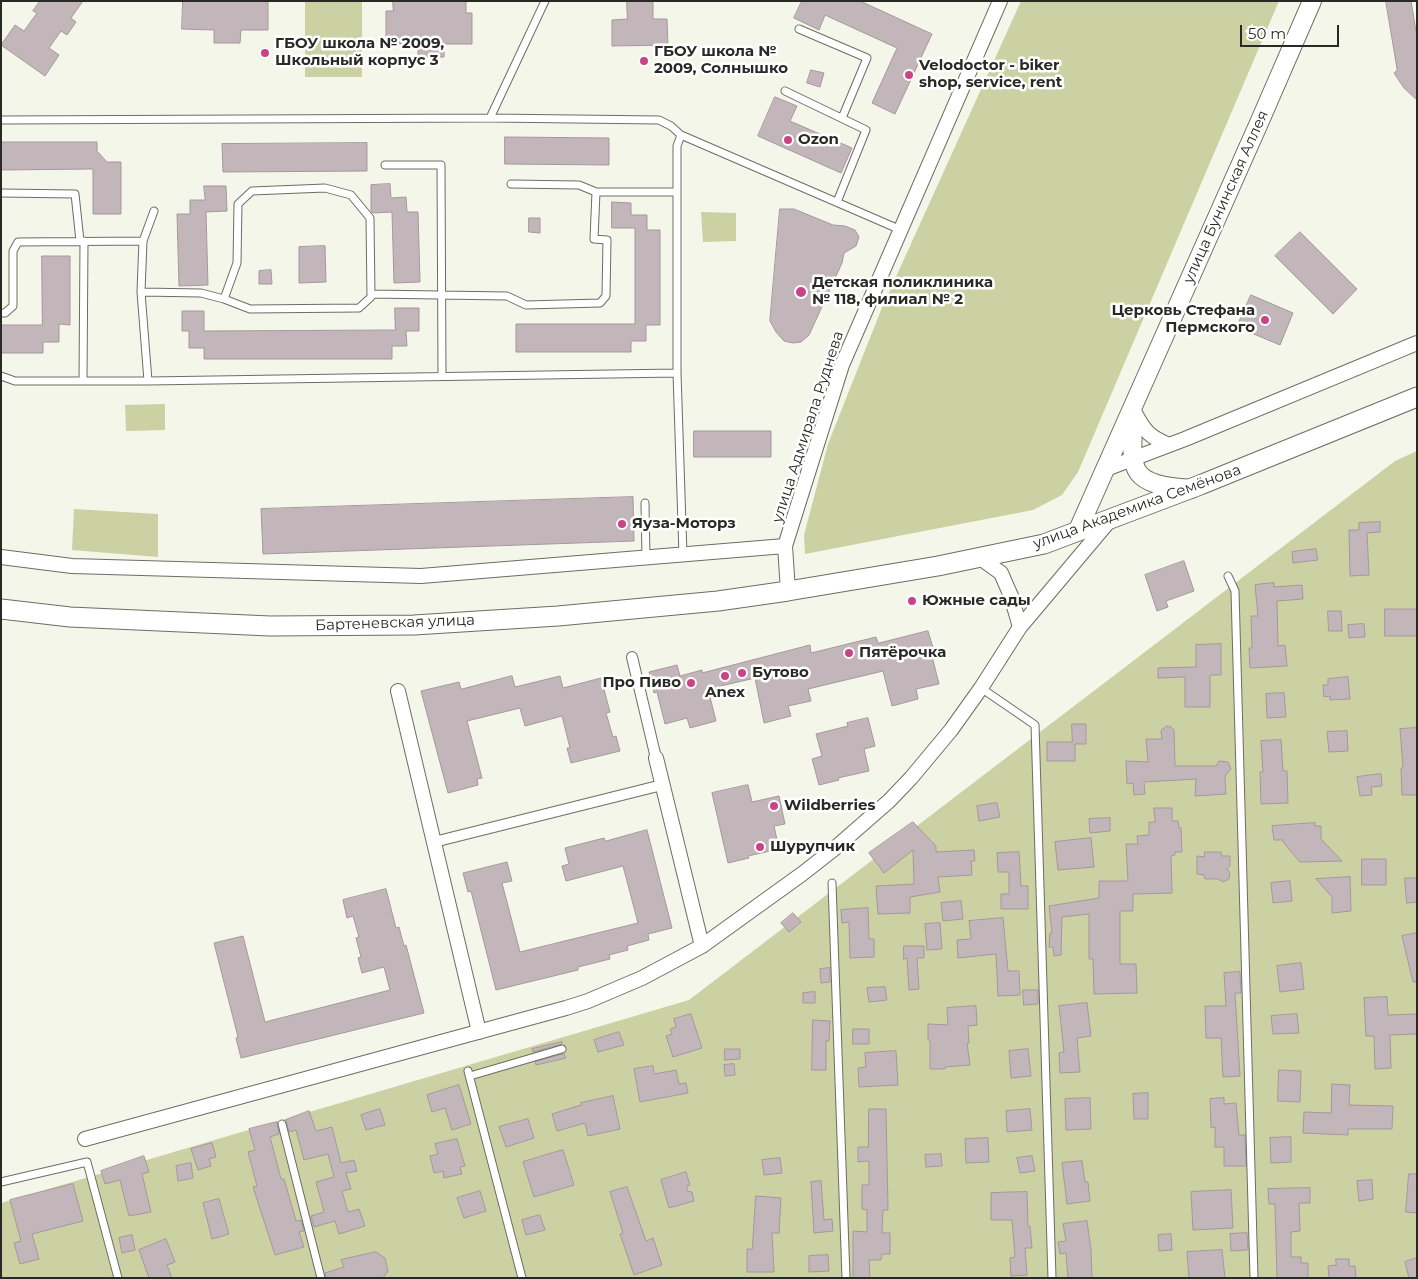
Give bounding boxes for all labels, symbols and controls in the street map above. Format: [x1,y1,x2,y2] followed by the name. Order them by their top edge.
[1243,15,1342,47] scale bar
[1248,24,1286,43] text: 50 m
[275,35,444,70] place label: ГБОУ школа № 2009, Школьный корпус 3
[654,43,788,78] place label: ГБОУ школа № 2009, Солнышко
[259,47,271,59] marker: ГБОУ школа № 2009, Школьный корпус 3
[638,55,650,67] marker: ГБОУ школа № 2009, Солнышко
[919,57,1062,92] place label: Velodoctor - biker shop, service, rent
[903,69,915,81] marker: Velodoctor - biker shop, service, rent
[1180,108,1272,286] street label: улица Бунинская Аллея
[798,131,839,149] place label: Ozon
[782,134,794,146] marker: Ozon
[812,274,993,309] place label: Детская поликлиника № 118, филиал № 2
[794,285,808,299] marker: Детская поликлиника № 118, филиал № 2
[1111,302,1255,337] place label: Церковь Стефана Пермского
[1259,314,1271,326] marker: Церковь Стефана Пермского
[768,329,848,525] street label: улица Адмирала Руднева
[1031,461,1243,553] street label: улица Академика Семёнова
[632,515,736,533] place label: Яуза-Моторз
[616,518,628,530] marker: Яуза-Моторз
[922,592,1031,610] place label: Южные сады
[906,595,918,607] marker: Южные сады
[315,611,475,635] street label: Бартеневская улица
[859,644,946,662] place label: Пятёрочка
[843,647,855,659] marker: Пятёрочка
[752,664,809,682] place label: Бутово
[736,667,748,679] marker: Бутово
[719,670,731,682] marker: Anex
[602,674,681,692] place label: Про Пиво
[685,677,697,689] marker: Про Пиво
[705,684,745,702] place label: Anex
[784,797,875,815] place label: Wildberries
[768,800,780,812] marker: Wildberries
[770,838,855,856] place label: Шурупчик
[754,841,766,853] marker: Шурупчик

